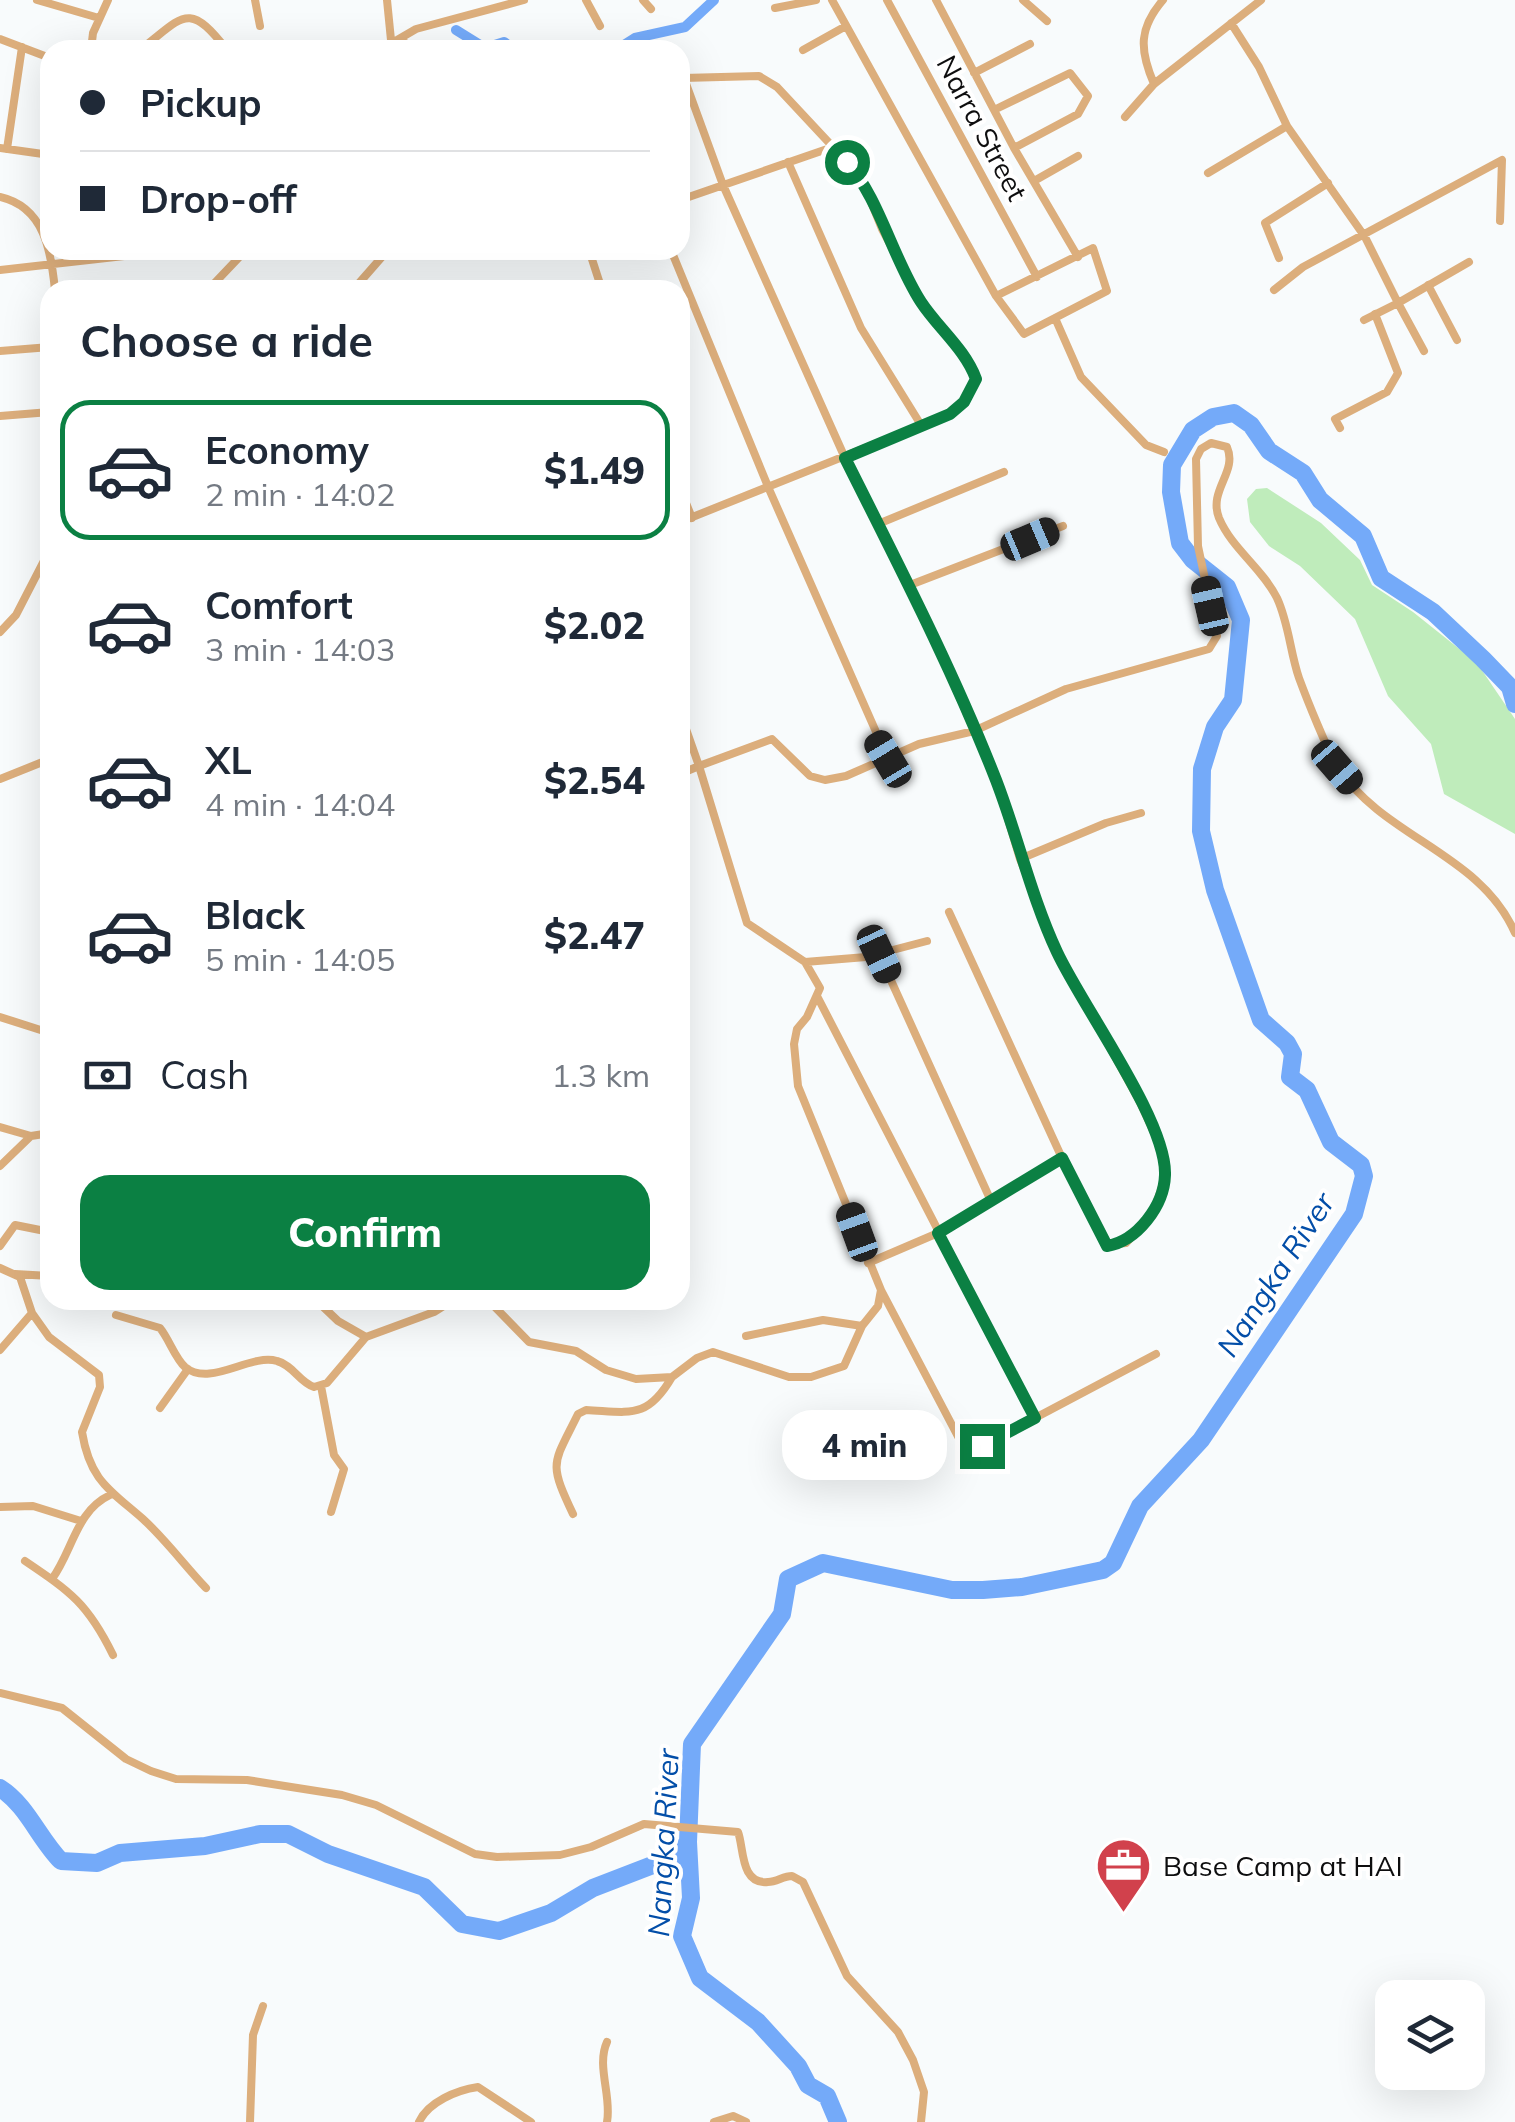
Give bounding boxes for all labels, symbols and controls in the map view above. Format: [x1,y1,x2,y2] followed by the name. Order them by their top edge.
[930,49,1035,207] street label: Narra Street
[140,79,262,127] text: Pickup
[825,140,870,185] route start
[140,175,297,223] text: Drop-off
[80,312,373,368] text: Choose a ride
[85,425,175,515] icon: car
[205,426,369,474] text: Economy
[544,446,645,494] text: $1.49
[205,474,395,514] text: 2 min · 14:02
[997,513,1063,565] car
[1189,573,1231,639] car
[85,580,175,670] icon: car
[205,581,353,629] text: Comfort
[544,601,645,649] text: $2.02
[205,629,395,669] text: 3 min · 14:03
[860,726,916,792] car
[85,735,175,825] icon: car
[1306,735,1368,799] car
[205,736,252,784] text: XL
[544,756,645,804] text: $2.54
[205,784,395,824] text: 4 min · 14:04
[85,890,175,980] icon: car
[205,891,305,939] text: Black
[544,911,645,959] text: $2.47
[853,920,905,988] car
[205,939,395,979] text: 5 min · 14:05
[80,1048,135,1103] icon: cash
[160,1051,249,1099] text: Cash
[551,1055,650,1095] text: 1.3 km
[80,1175,650,1290] button: Confirm
[1208,1184,1343,1364] water label: Nangka River
[833,1199,881,1265] car
[782,1411,947,1481] callout: 4 min
[960,1424,1005,1469] route end
[822,1425,907,1465] text: 4 min
[639,1747,687,1938] water label: Nangka River
[1094,1836,1154,1915] office icon: Base Camp at HAI
[1163,1848,1403,1883] place label: Base Camp at HAI
[1375,1980,1485,2090] map controls
[1375,1980,1485,2090] button: layers

